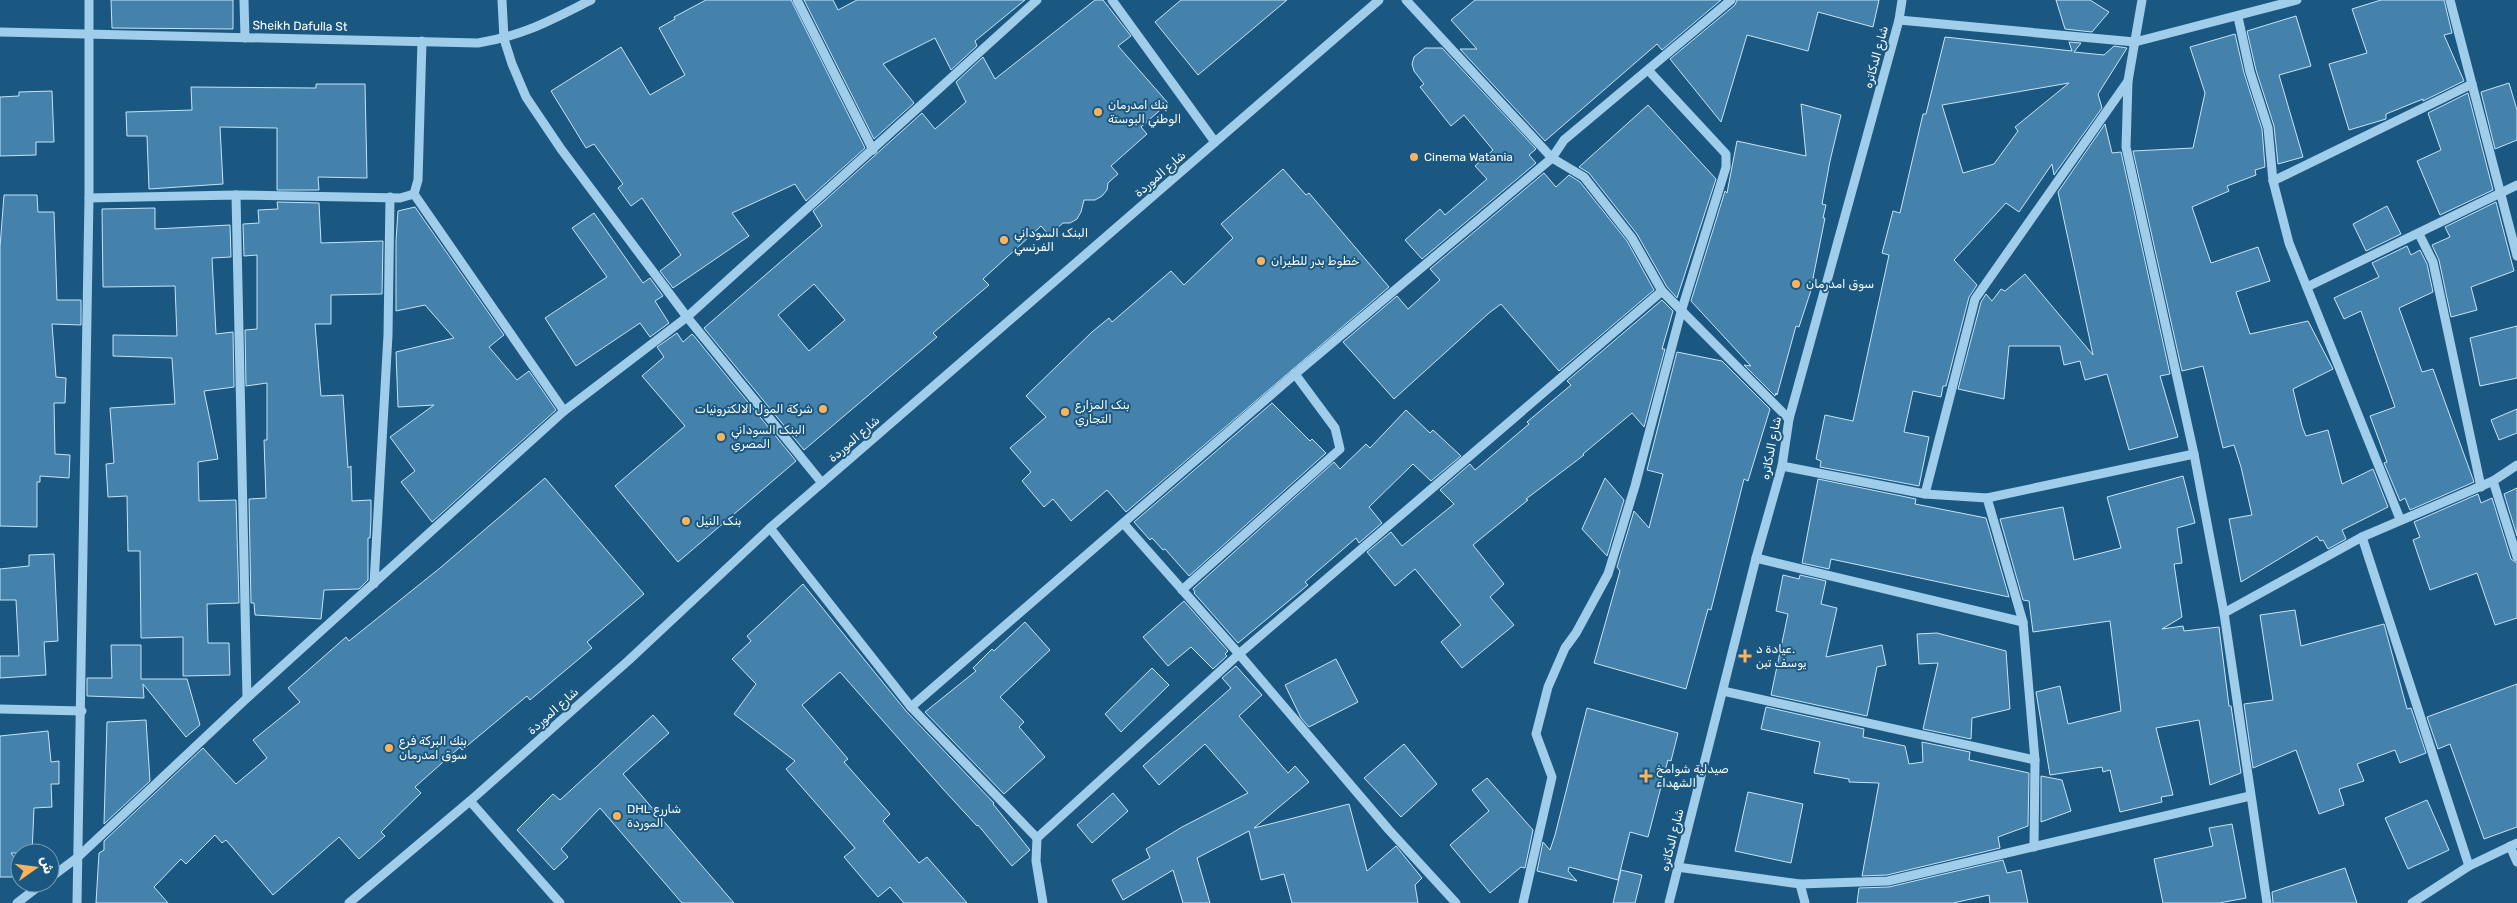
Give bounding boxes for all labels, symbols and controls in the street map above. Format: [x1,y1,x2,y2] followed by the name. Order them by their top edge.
[252,18,348,34] street label: Sheikh Dafulla St
[1861,24,1893,90] street label: شارع الدكاتره
[1108,98,1181,128] place label: بنك امدرمان الوطني البوستة
[1092,106,1104,118] marker: بنك امدرمان الوطني البوستة
[1131,148,1190,202] street label: شارع الموردة
[1424,150,1513,164] place label: Cinema Watania
[1408,151,1420,163] marker: Cinema Watania
[1014,226,1088,256] place label: البنک السوداني الفرنسي
[998,234,1010,246] marker: البنک السوداني الفرنسي
[1271,254,1360,269] place label: خطوط بدر للطيران
[1255,255,1267,267] marker: خطوط بدر للطيران
[1806,277,1874,292] place label: سوق امدرمان
[1790,278,1802,290] marker: سوق امدرمان
[1075,398,1130,427] place label: بنک المزارع التجاري
[695,402,813,417] place label: شركة المول الالكترونيات
[817,403,829,415] marker: شركة المول الالكترونيات
[1059,406,1071,418] marker: بنک المزارع التجاري
[825,413,884,467] street label: شارع الموردة
[1758,415,1786,481] street label: شارع الدكاتره
[731,423,805,452] place label: البنک السوداني المصري
[715,431,727,443] marker: البنک السوداني المصري
[696,514,741,528] place label: بنک النيل
[680,515,692,527] marker: بنک النيل
[1756,642,1806,671] place label: عيادة د. يوسف تبن
[1738,649,1752,663] marker: عيادة د. يوسف تبن
[525,685,583,739] street label: شارع الموردة
[399,734,467,763] place label: بنك البركة فرع سوق امدرمان
[383,742,395,754] marker: بنك البركة فرع سوق امدرمان
[1656,762,1729,790] place label: صيدلية شوامخ الشهداء
[1640,770,1652,782] marker: صيدلية شوامخ الشهداء
[627,802,681,831] place label: DHL شاررع الموردة
[1657,807,1688,873] street label: شارع الدكاتره
[611,810,623,822] marker: DHL شاررع الموردة
[10,843,60,893] north arrow
[37,854,58,876] text: ش

